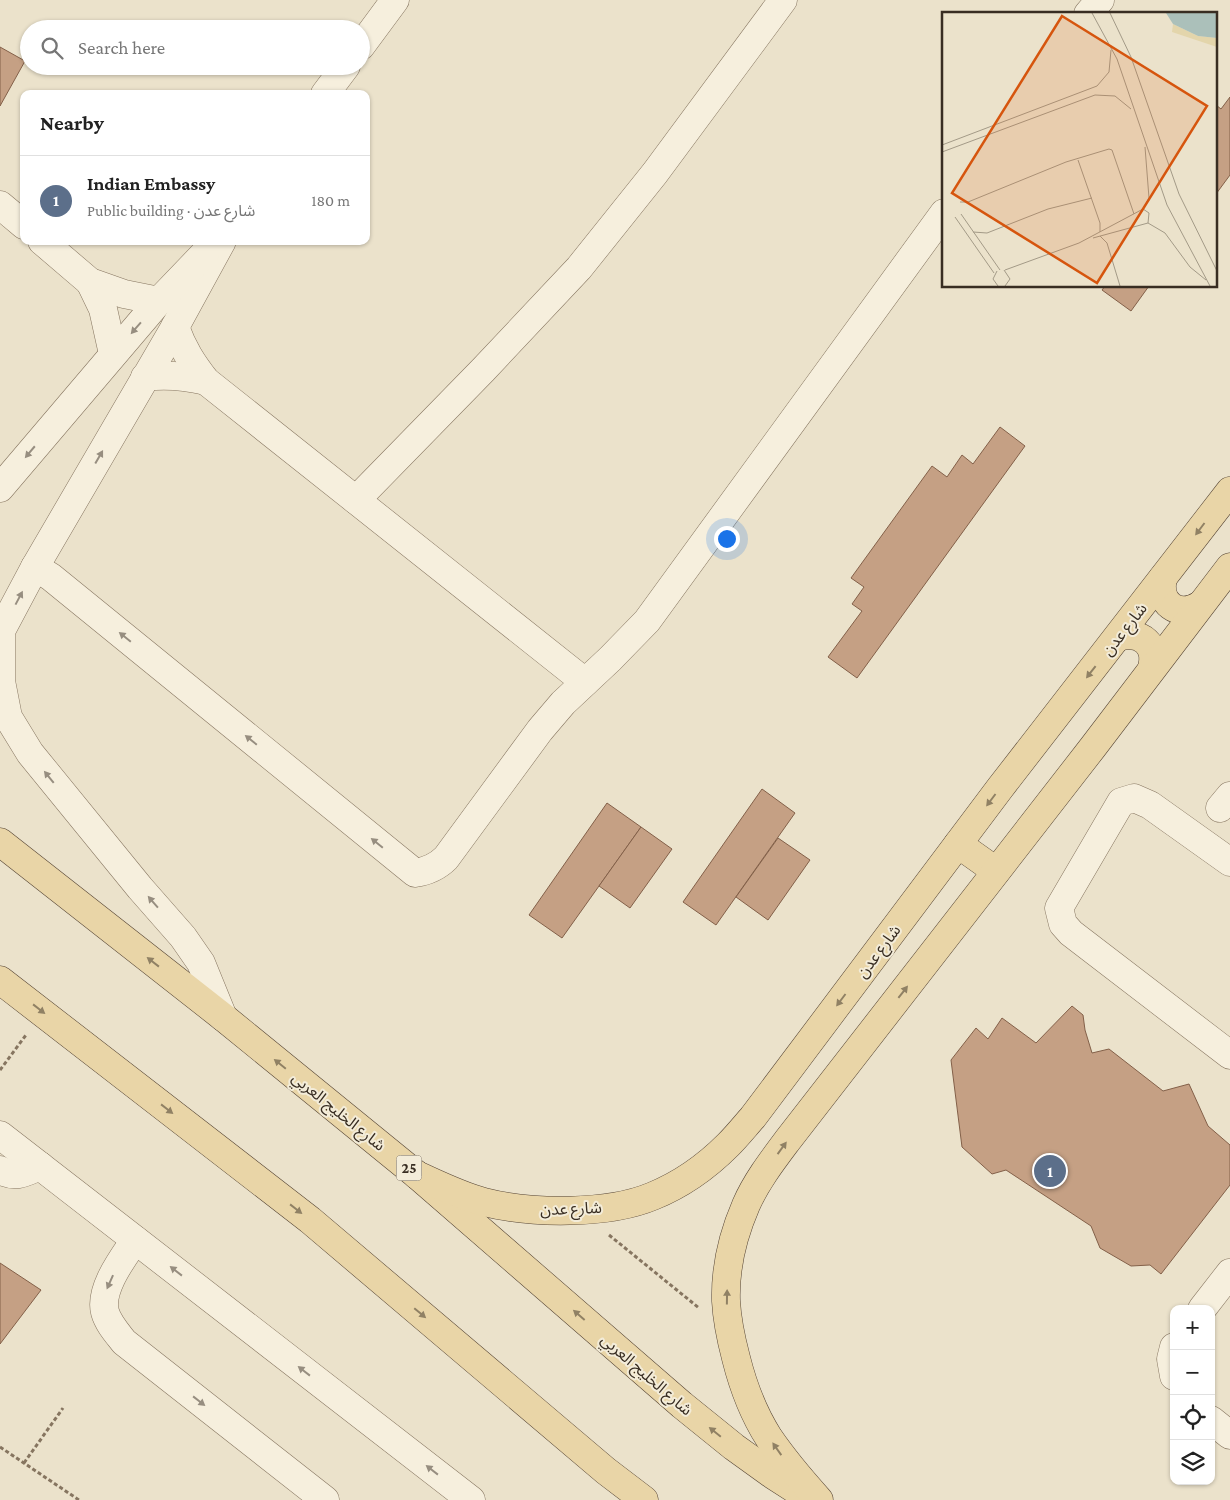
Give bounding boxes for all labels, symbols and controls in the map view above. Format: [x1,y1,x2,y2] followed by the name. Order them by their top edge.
[942,12,1218,288] inset map
[20,20,370,75] search box
[38,34,66,62] icon: search
[78,37,165,58] text: Search here
[40,111,104,135] text: Nearby
[87,173,215,194] text: Indian Embassy
[53,192,59,209] text: 1
[311,192,350,209] text: 180 m
[87,202,255,219] text: Public building · شارع عدن
[130,322,141,335] one-way arrow
[25,445,36,458] one-way arrow
[95,450,104,463] one-way arrow
[1195,522,1206,535] one-way arrow
[714,526,740,552] your location
[14,591,23,604] one-way arrow
[1099,600,1153,661] street label: شارع عدن
[119,632,132,643] one-way arrow
[1085,665,1096,678] one-way arrow
[245,734,258,745] one-way arrow
[44,771,55,784] one-way arrow
[985,793,996,806] one-way arrow
[371,837,384,848] one-way arrow
[147,896,158,909] one-way arrow
[853,922,907,983] street label: شارع عدن
[147,957,160,968] one-way arrow
[897,985,908,998] one-way arrow
[836,993,846,1007] one-way arrow
[32,1004,45,1015] one-way arrow
[274,1058,287,1069] one-way arrow
[286,1069,389,1157] street label: شارع الخليج العربي
[160,1104,173,1115] one-way arrow
[777,1141,787,1155] one-way arrow
[1034,1152,1066,1190] pin: 1
[396,1156,422,1180] road number: 25
[540,1199,602,1222] street label: شارع عدن
[289,1204,302,1214] one-way arrow
[169,1266,182,1276] one-way arrow
[106,1275,114,1289] one-way arrow
[723,1289,731,1305] one-way arrow
[1170,1305,1215,1485] map controls
[1170,1305,1215,1350] button: +
[413,1308,426,1319] one-way arrow
[573,1309,585,1321] one-way arrow
[595,1330,696,1421] street label: شارع الخليج العربي
[1170,1350,1215,1395] button: −
[298,1365,311,1376] one-way arrow
[192,1395,205,1406] one-way arrow
[1170,1395,1215,1440] button: locate
[710,1426,722,1438] one-way arrow
[1170,1440,1215,1485] button: layers
[772,1442,782,1456] one-way arrow
[426,1465,439,1476] one-way arrow

